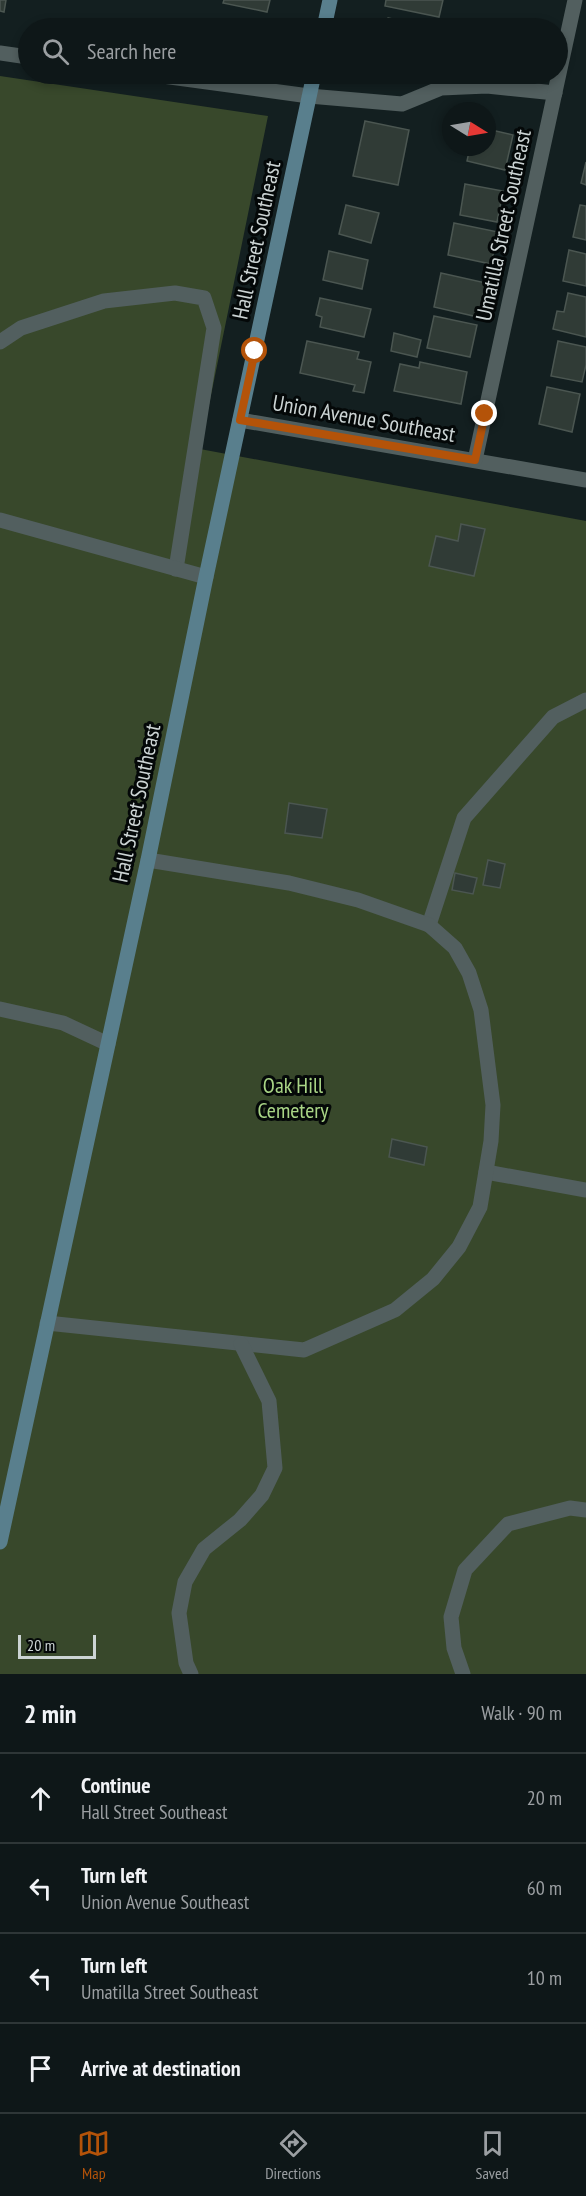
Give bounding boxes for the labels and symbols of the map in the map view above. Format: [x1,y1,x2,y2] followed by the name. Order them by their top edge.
[442,102,496,156] north arrow
[469,127,537,323] street label: Umatilla Street Southeast
[226,158,286,322] street label: Hall Street Southeast
[241,337,267,363] route start
[270,388,458,448] street label: Union Avenue Southeast
[471,400,497,426] route end
[106,721,166,885] street label: Hall Street Southeast
[257,1071,329,1124] park label: Oak Hill Cemetery
[18,1632,96,1660] scale bar

